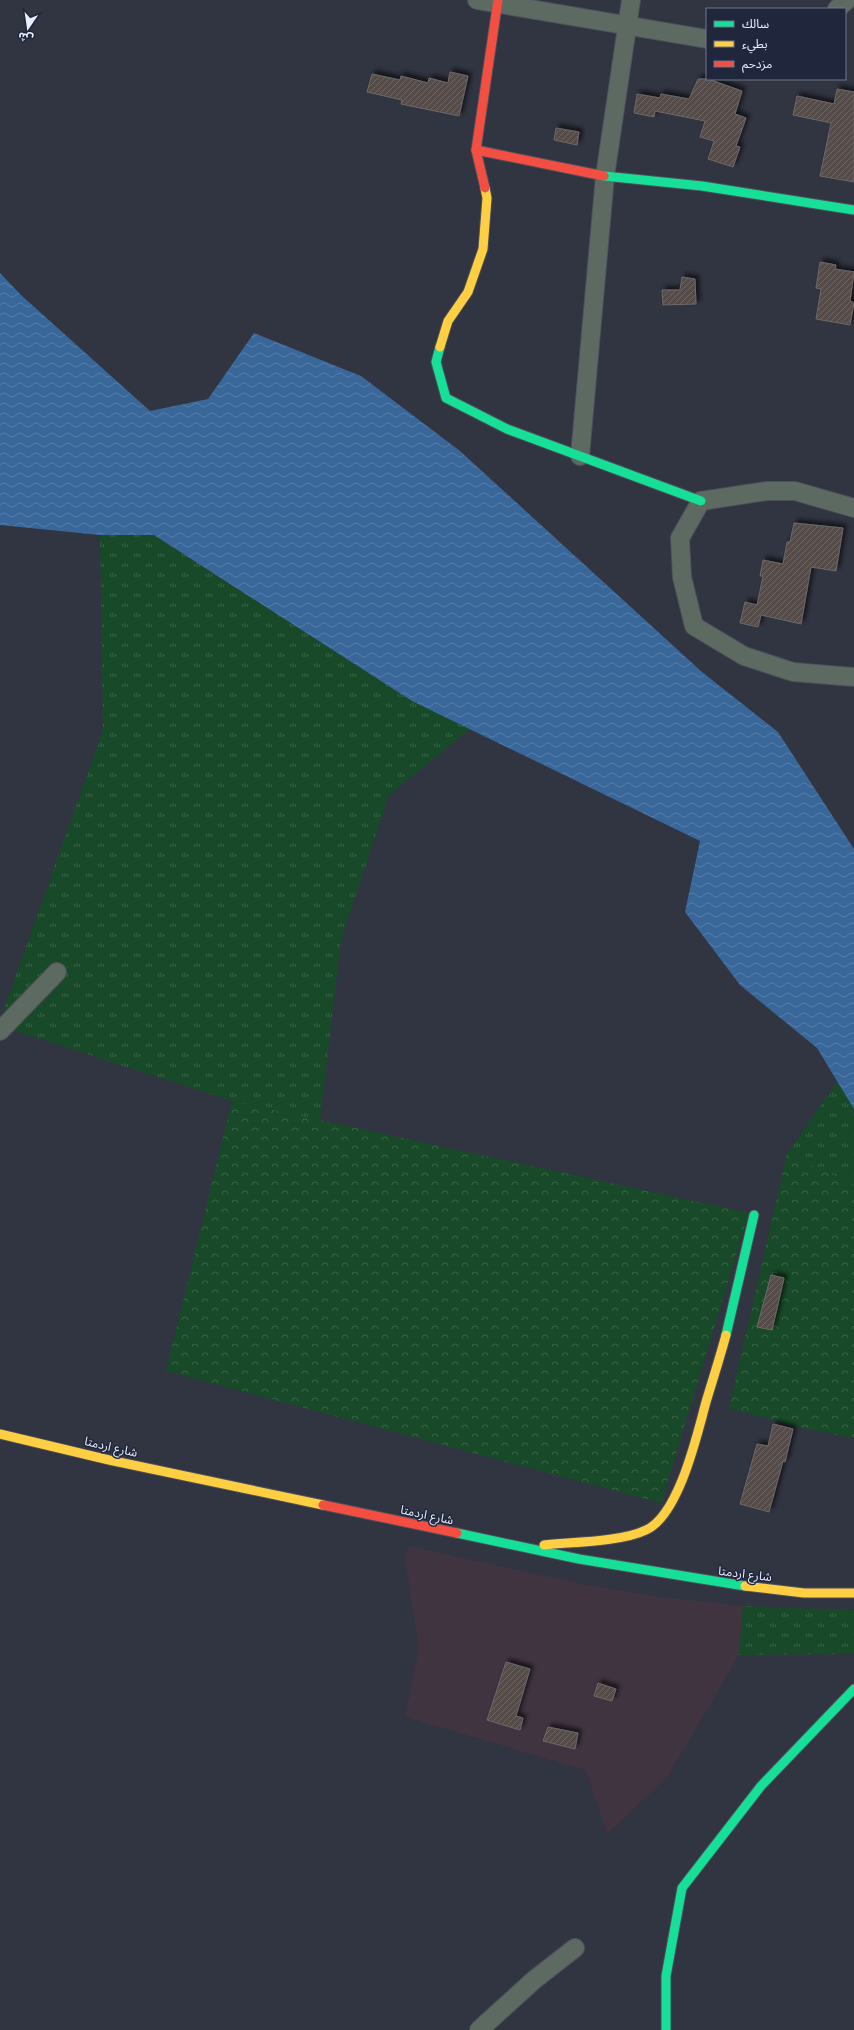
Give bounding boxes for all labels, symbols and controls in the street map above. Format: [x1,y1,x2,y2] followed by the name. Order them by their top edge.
[8,8,48,48] north arrow
[706,8,846,80] legend
[742,15,769,33] text: سالك
[17,28,35,47] text: ش
[742,35,768,54] text: بطيء
[742,55,772,73] text: مزدحم
[83,1432,139,1462] street label: شارع اردمتا
[399,1501,455,1529] street label: شارع اردمتا
[717,1562,773,1586] street label: شارع اردمتا

